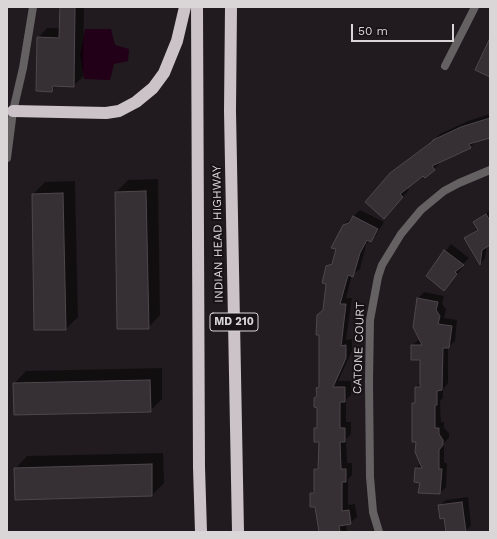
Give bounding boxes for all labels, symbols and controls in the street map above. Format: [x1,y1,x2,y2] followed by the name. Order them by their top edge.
[353,16,456,42] scale bar
[358,24,388,38] text: 50 m
[210,165,226,303] street label: INDIAN HEAD HIGHWAY
[350,302,368,394] street label: CATONE COURT
[210,313,258,331] road number: MD 210

